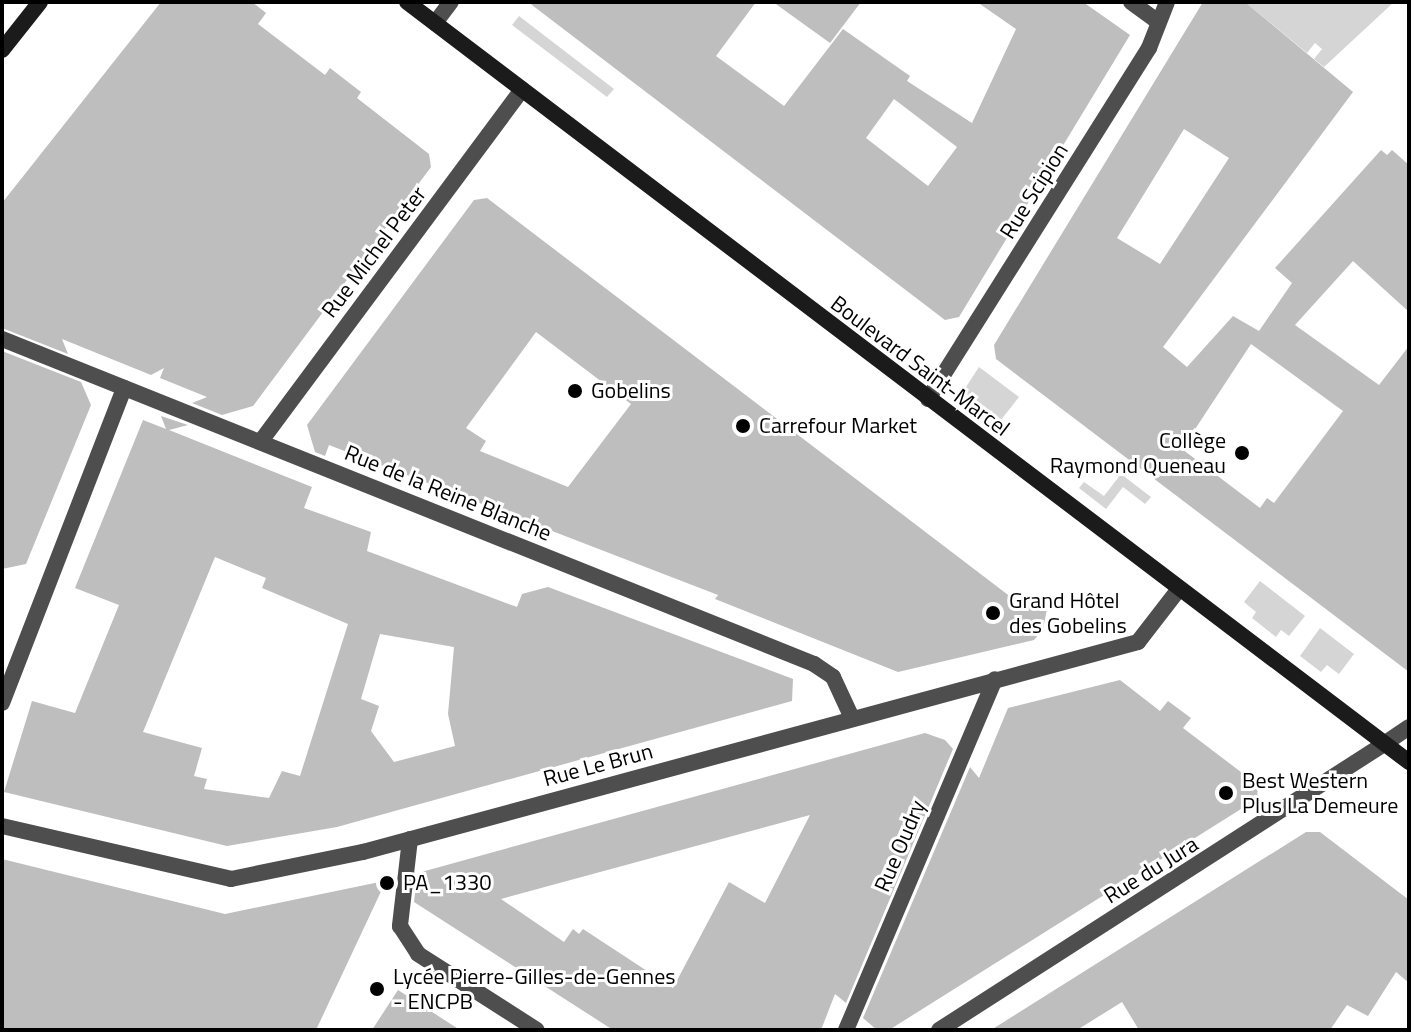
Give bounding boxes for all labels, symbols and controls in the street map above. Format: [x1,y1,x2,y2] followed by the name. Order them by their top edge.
[994,139,1074,243] street label: Rue Scipion
[316,181,432,323] street label: Rue Michel Peter
[825,290,1015,442] street label: Boulevard Saint-Marcel
[591,378,671,404] place label: Gobelins
[566,382,584,400] marker: Gobelins
[759,413,917,439] place label: Carrefour Market
[734,417,752,435] marker: Carrefour Market
[1050,427,1226,478] place label: Collège Raymond Queneau
[341,439,555,547] street label: Rue de la Reine Blanche
[1233,444,1251,462] marker: Collège Raymond Queneau
[1009,587,1127,638] place label: Grand Hôtel des Gobelins
[984,604,1002,622] marker: Grand Hôtel des Gobelins
[540,738,656,792] street label: Rue Le Brun
[1242,767,1398,818] place label: Best Western Plus La Demeure
[1217,784,1235,802] marker: Best Western Plus La Demeure
[869,796,931,896] street label: Rue Oudry
[1099,831,1203,909] street label: Rue du Jura
[403,870,492,896] place label: PA_1330
[378,874,396,892] marker: PA_1330
[393,963,676,1014] place label: Lycée Pierre-Gilles-de-Gennes - ENCPB
[368,980,386,998] marker: Lycée Pierre-Gilles-de-Gennes - ENCPB

